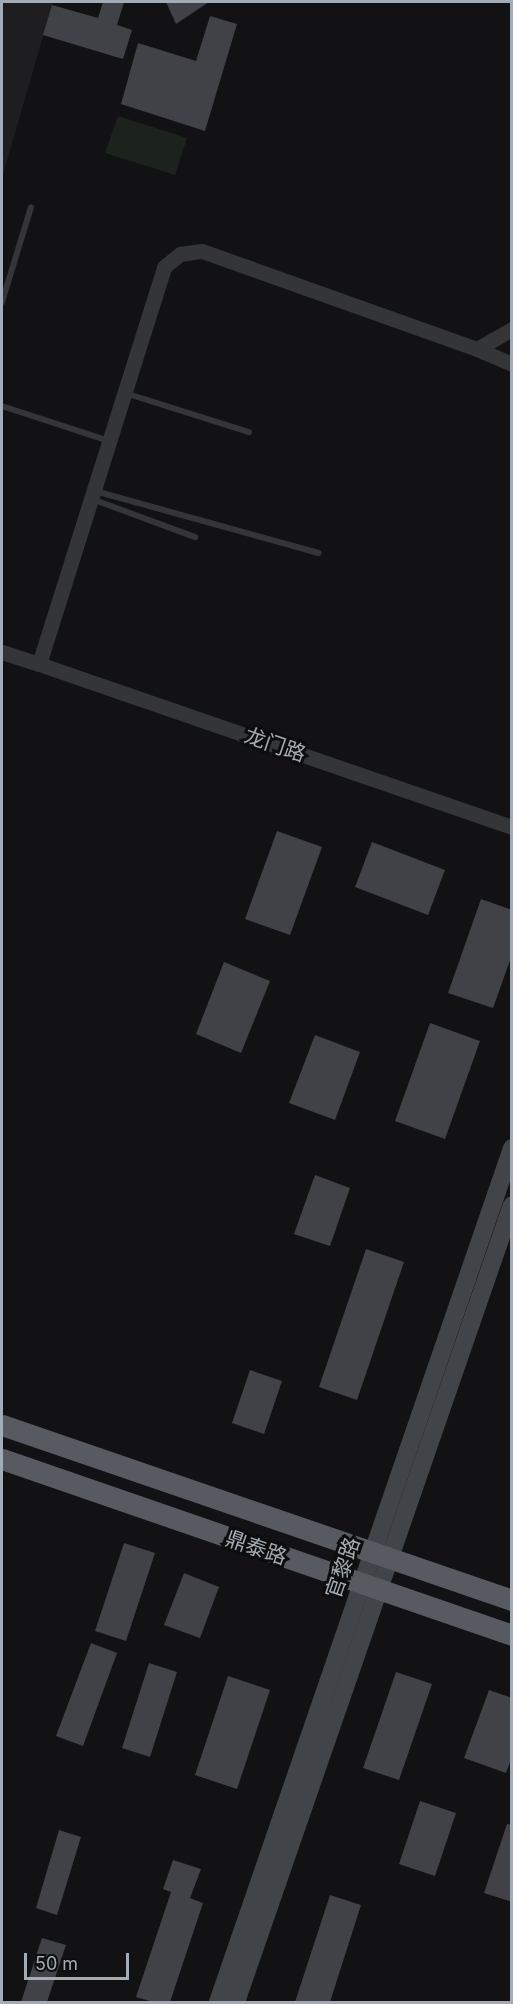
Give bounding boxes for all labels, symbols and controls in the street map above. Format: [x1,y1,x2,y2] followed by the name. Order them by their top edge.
[241,723,309,767] street label: 龙门路
[222,1526,290,1570] street label: 鼎泰路
[321,1534,365,1602] street label: 官黎路
[27,1941,132,1979] scale bar
[35,1953,78,1974] text: 50 m

